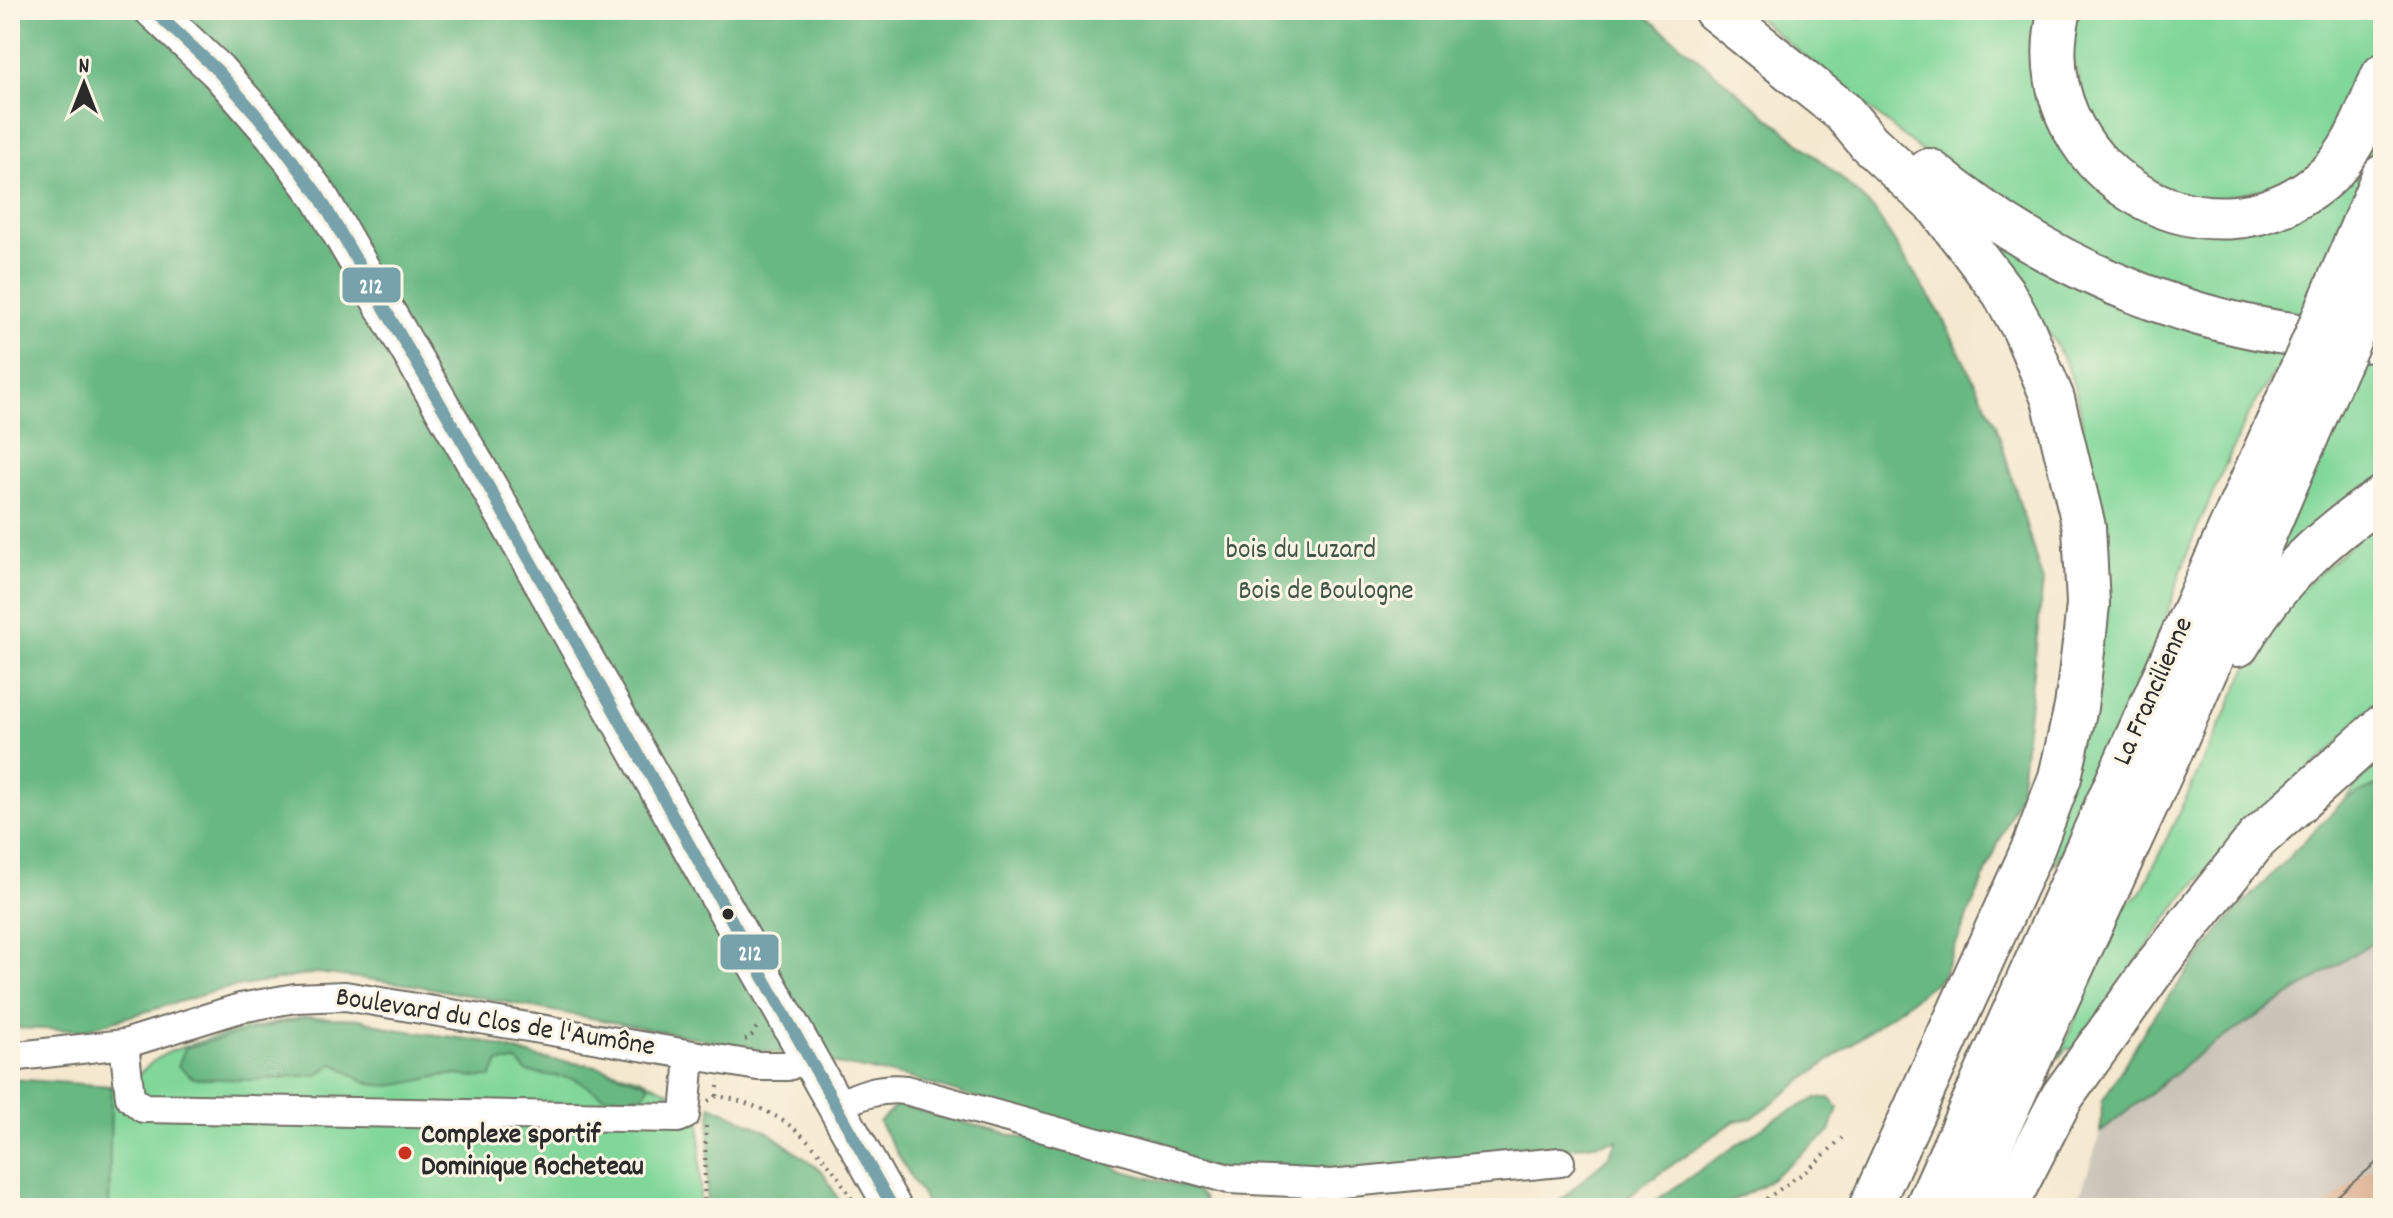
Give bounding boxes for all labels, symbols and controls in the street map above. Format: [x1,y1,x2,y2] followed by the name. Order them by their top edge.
[44,44,124,124] north arrow
[79,52,90,83] text: N
[341,266,402,304] line badge: 212
[359,273,383,304] text: 212
[1226,532,1376,572] park label: bois du Luzard
[1238,573,1414,613] park label: Bois de Boulogne
[2104,611,2206,773] street label: La Francilienne
[720,906,736,922] unlabelled marker
[719,933,780,971] line badge: 212
[738,940,762,971] text: 212
[333,979,657,1069] street label: Boulevard du Clos de l'Aumône
[421,1117,644,1189] place label: Complexe sportif Dominique Rocheteau
[396,1144,414,1162] marker: Complexe sportif Dominique Rocheteau

